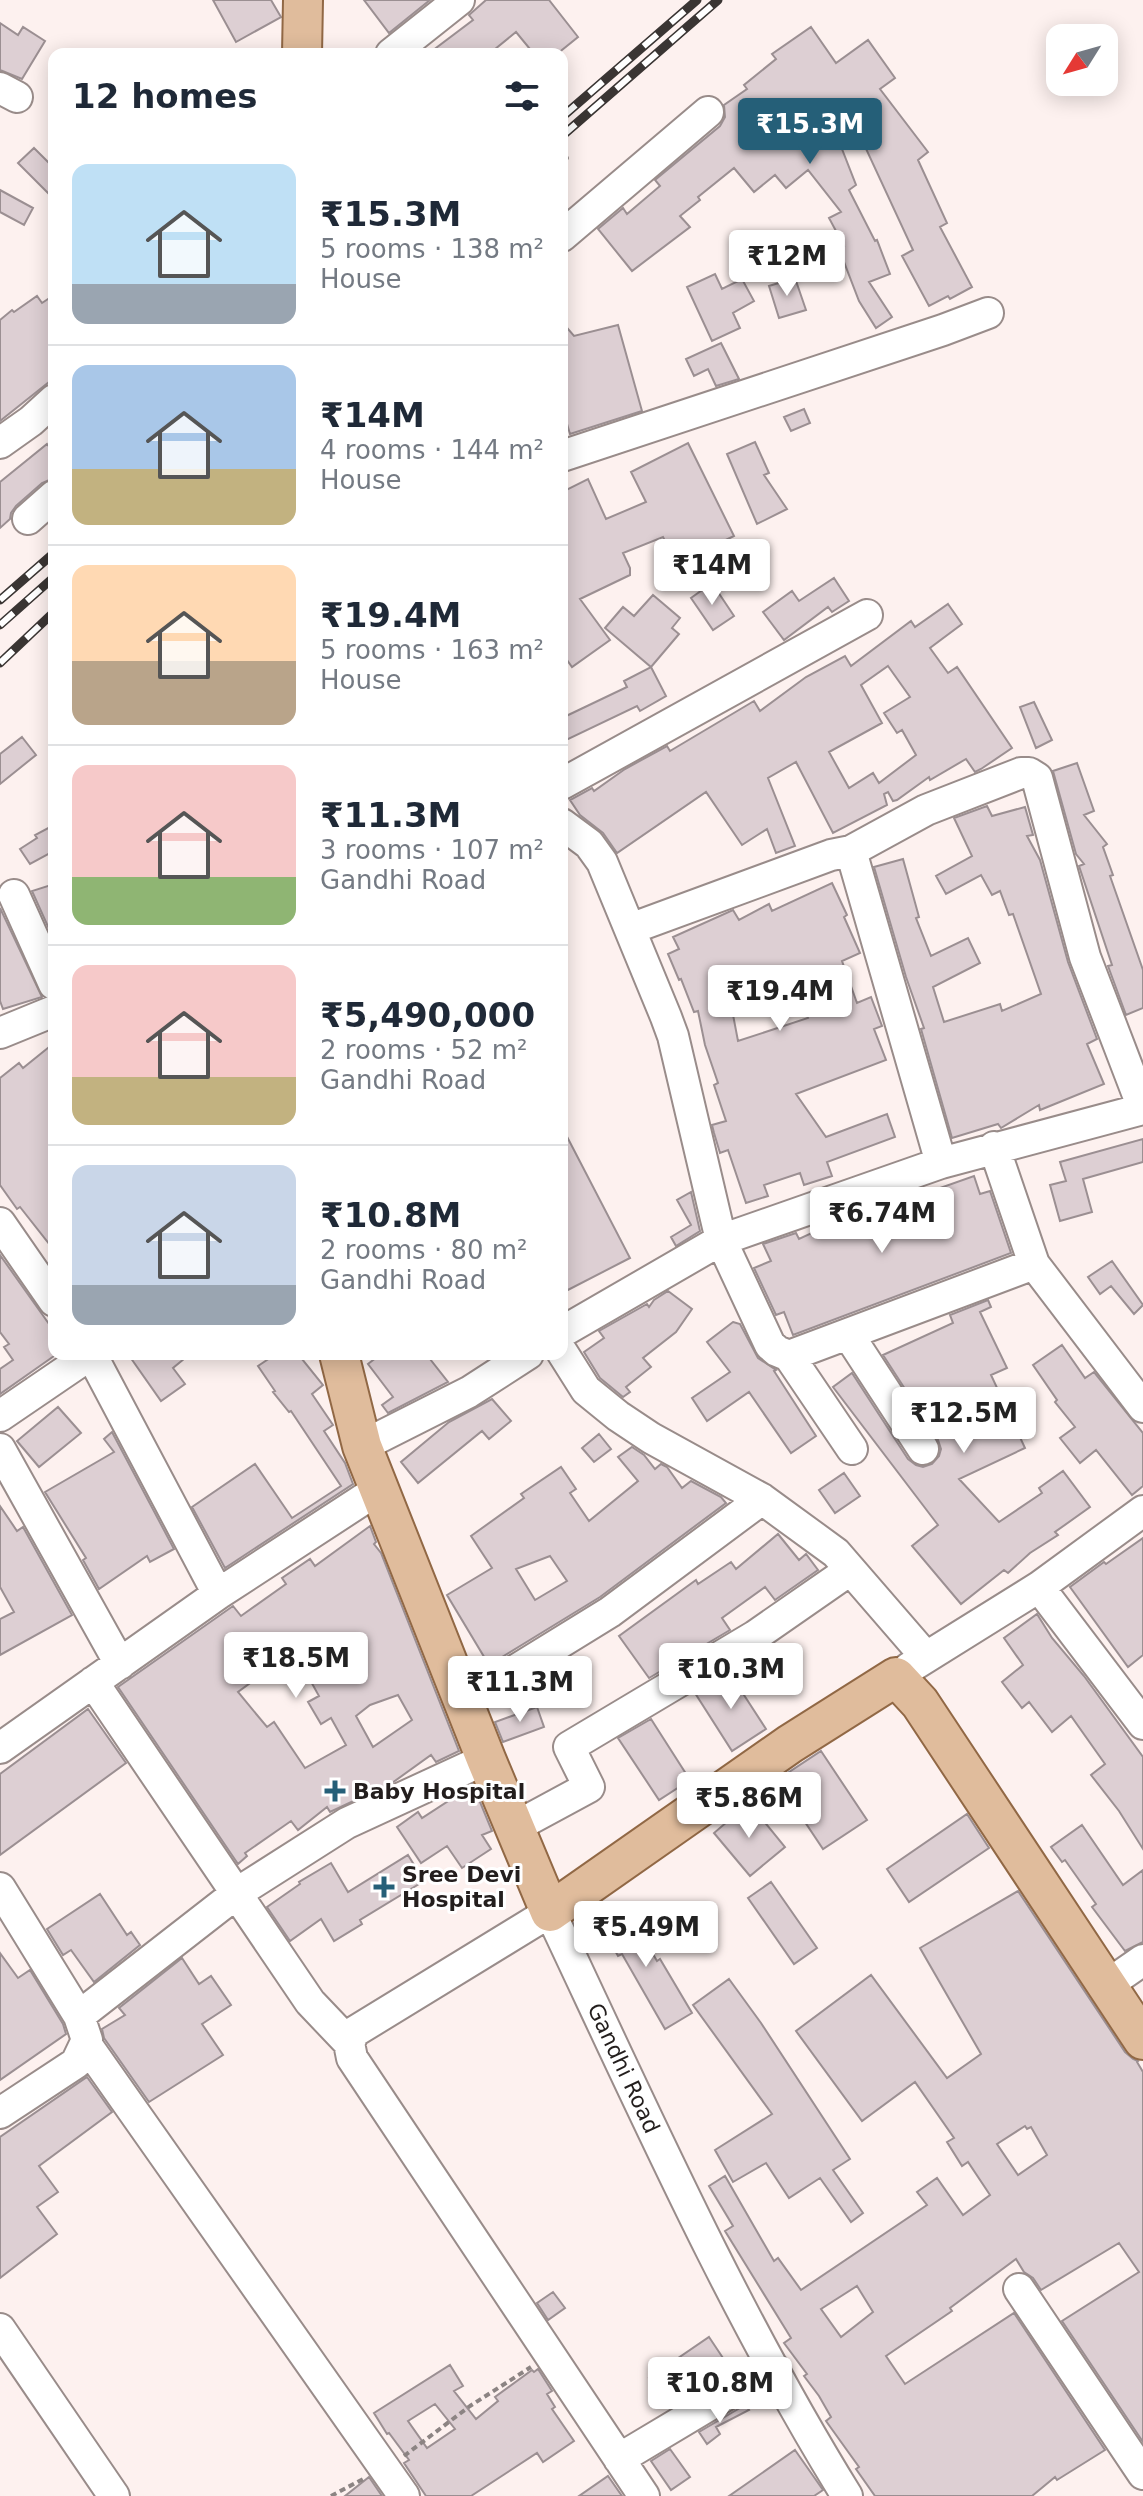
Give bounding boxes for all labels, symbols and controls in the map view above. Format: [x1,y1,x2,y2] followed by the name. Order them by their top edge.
[1046,24,1118,96] north arrow
[1046,24,1118,96] map controls
[500,74,544,118] icon: filters
[72,76,257,116] text: 12 homes
[745,98,875,166] pin: ₹15.3M
[756,109,864,139] text: ₹15.3M
[320,194,461,234] text: ₹15.3M
[136,196,232,292] icon: home
[740,230,834,298] pin: ₹12M
[320,234,544,264] text: 5 rooms · 138 m²
[747,241,827,271] text: ₹12M
[320,264,401,294] text: House
[320,395,425,435] text: ₹14M
[136,397,232,493] icon: home
[320,435,544,465] text: 4 rooms · 144 m²
[320,465,401,495] text: House
[665,539,759,607] pin: ₹14M
[672,550,752,580] text: ₹14M
[320,595,461,635] text: ₹19.4M
[136,597,232,693] icon: home
[320,635,544,665] text: 5 rooms · 163 m²
[320,665,401,695] text: House
[320,795,461,835] text: ₹11.3M
[136,797,232,893] icon: home
[320,835,544,865] text: 3 rooms · 107 m²
[320,865,486,895] text: Gandhi Road
[715,965,845,1033] pin: ₹19.4M
[726,976,834,1006] text: ₹19.4M
[320,995,535,1035] text: ₹5,490,000
[136,997,232,1093] icon: home
[320,1035,528,1065] text: 2 rooms · 52 m²
[320,1065,486,1095] text: Gandhi Road
[817,1187,947,1255] pin: ₹6.74M
[320,1195,461,1235] text: ₹10.8M
[136,1197,232,1293] icon: home
[828,1198,936,1228] text: ₹6.74M
[320,1235,528,1265] text: 2 rooms · 80 m²
[320,1265,486,1295] text: Gandhi Road
[899,1387,1029,1455] pin: ₹12.5M
[910,1398,1018,1428] text: ₹12.5M
[231,1632,361,1700] pin: ₹18.5M
[242,1643,350,1673] text: ₹18.5M
[666,1643,796,1711] pin: ₹10.3M
[677,1654,785,1684] text: ₹10.3M
[455,1656,585,1724] pin: ₹11.3M
[466,1667,574,1697] text: ₹11.3M
[684,1772,814,1840] pin: ₹5.86M
[353,1779,525,1804] place label: Baby Hospital
[324,1780,346,1802] marker: Baby Hospital
[695,1783,803,1813] text: ₹5.86M
[402,1862,521,1912] place label: Sree Devi Hospital
[373,1876,395,1898] marker: Sree Devi Hospital
[581,1901,711,1969] pin: ₹5.49M
[592,1912,700,1942] text: ₹5.49M
[582,1999,665,2137] street label: Gandhi Road
[655,2357,785,2425] pin: ₹10.8M
[666,2368,774,2398] text: ₹10.8M

